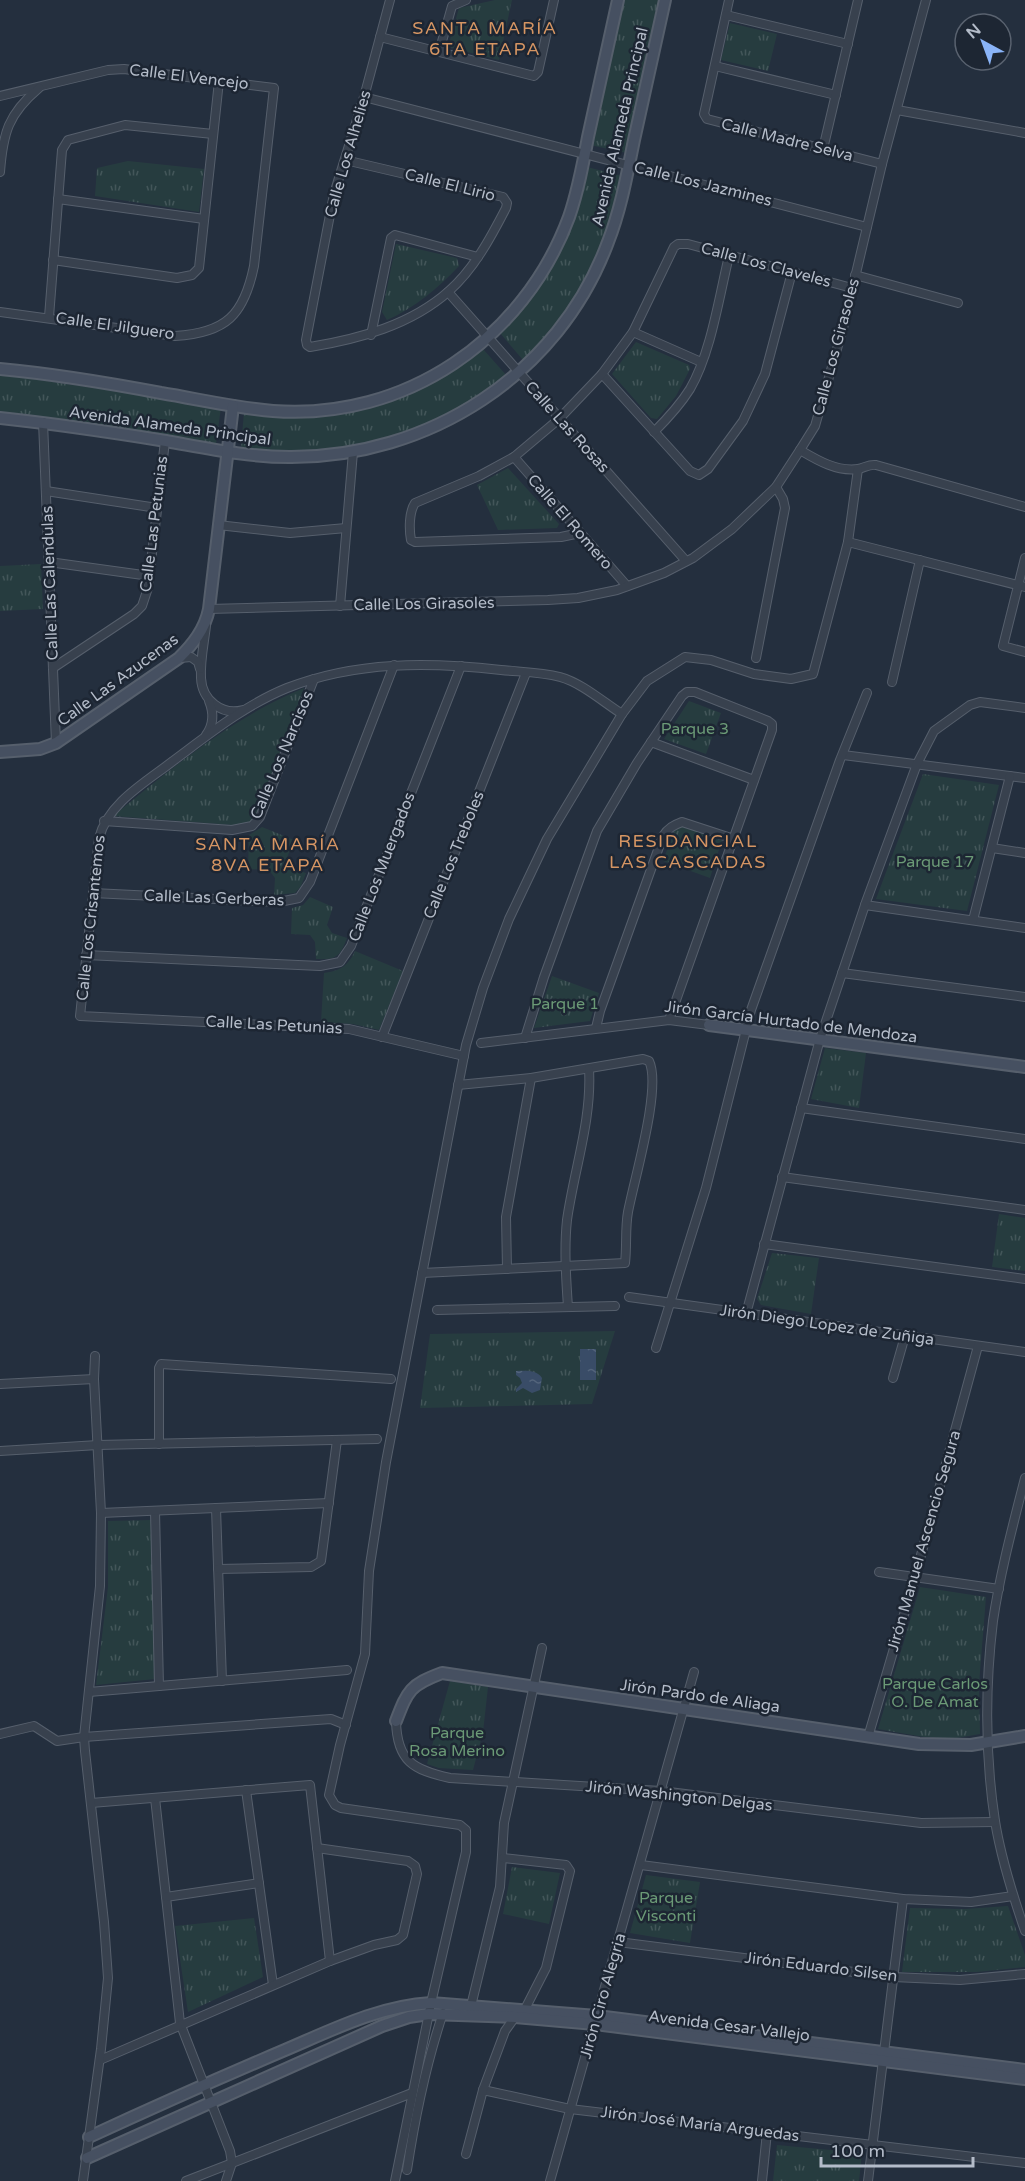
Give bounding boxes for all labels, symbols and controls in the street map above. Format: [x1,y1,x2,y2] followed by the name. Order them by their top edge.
[953,12,1013,72] north arrow
[412,17,558,60] district label: SANTA MARÍA 6TA ETAPA
[962,20,985,43] text: N
[587,26,653,228] street label: Avenida Alameda Principal
[128,60,250,94] street label: Calle El Vencejo
[320,88,376,220] street label: Calle Los Alhelies
[719,114,855,166] street label: Calle Madre Selva
[632,157,774,211] street label: Calle Los Jazmines
[403,164,497,206] street label: Calle El Lirio
[699,238,833,292] street label: Calle Los Claveles
[808,276,864,418] street label: Calle Los Girasoles
[54,308,176,344] street label: Calle El Jilguero
[520,377,614,477] street label: Calle Las Rosas
[68,402,272,450] street label: Avenida Alameda Principal
[136,455,172,593] street label: Calle Las Petunias
[523,470,617,574] street label: Calle El Romero
[37,505,63,661] street label: Calle Las Calendulas
[353,593,495,615] street label: Calle Los Girasoles
[53,629,183,731] street label: Calle Las Azucenas
[246,688,318,822] street label: Calle Los Narcisos
[661,719,729,739] park label: Parque 3
[419,788,489,922] street label: Calle Los Treboles
[344,789,420,945] street label: Calle Los Muergados
[609,830,767,873] district label: RESIDANCIAL LAS CASCADAS
[195,833,341,876] district label: SANTA MARÍA 8VA ETAPA
[72,834,110,1002] street label: Calle Los Crisantemos
[896,852,974,872] park label: Parque 17
[143,886,285,910] street label: Calle Las Gerberas
[531,994,599,1014] park label: Parque 1
[663,997,919,1047] street label: Jirón García Hurtado de Mendoza
[205,1011,343,1039] street label: Calle Las Petunias
[719,1300,935,1350] street label: Jirón Diego Lopez de Zuñiga
[883,1428,965,1654] street label: Jirón Manuel Ascencio Segura
[882,1674,988,1712] park label: Parque Carlos O. De Amat
[619,1675,781,1717] street label: Jirón Pardo de Aliaga
[409,1723,505,1761] park label: Parque Rosa Merino
[585,1776,773,1816] street label: Jirón Washington Delgas
[636,1888,696,1926] park label: Parque Visconti
[575,1931,631,2061] street label: Jirón Ciro Alegria
[743,1948,899,1986] street label: Jirón Eduardo Silsen
[647,2006,811,2046] street label: Avenida Cesar Vallejo
[599,2102,801,2146] street label: Jirón José María Arguedas
[821,2130,972,2168] scale bar
[830,2140,885,2162] text: 100 m

